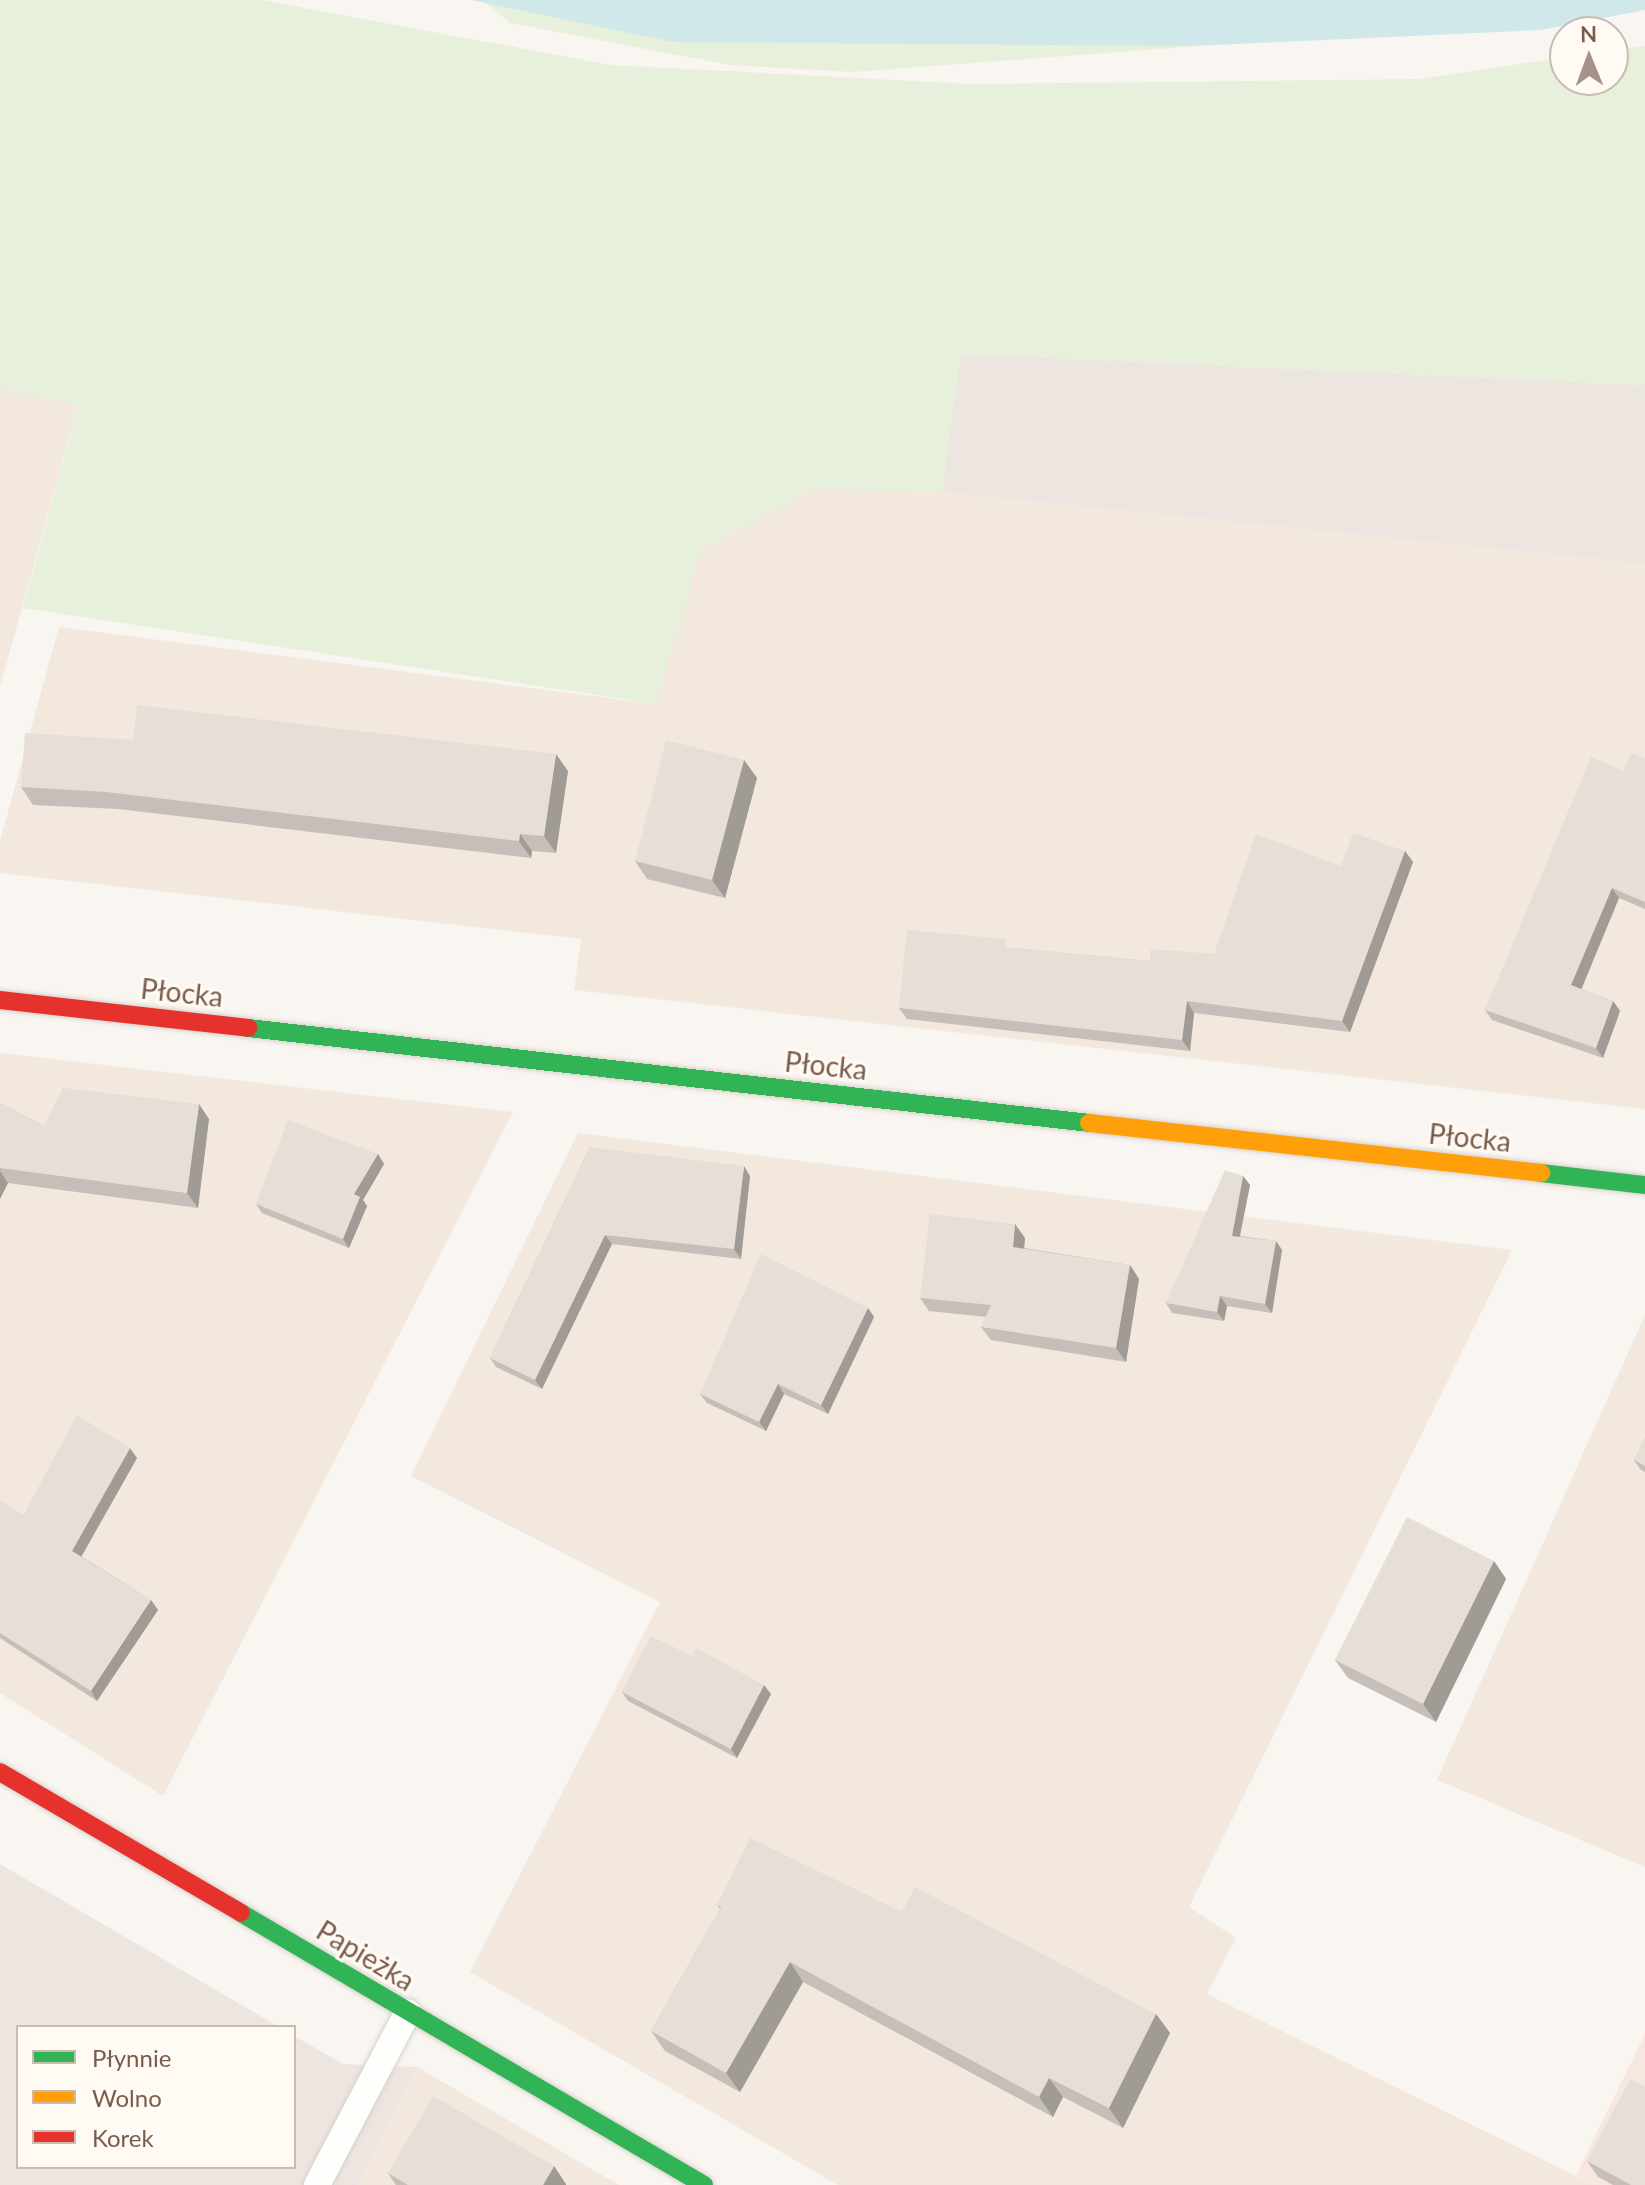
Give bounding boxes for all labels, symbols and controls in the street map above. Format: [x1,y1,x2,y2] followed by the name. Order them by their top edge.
[1549,16,1629,96] north arrow
[1580,20,1597,47] text: N
[139,971,225,1013] street label: Płocka
[783,1044,869,1086] street label: Płocka
[1427,1116,1513,1158] street label: Płocka
[311,1913,421,1997] street label: Papieżka
[16,2025,296,2169] legend
[92,2043,171,2072] text: Płynnie
[92,2083,162,2112] text: Wolno
[92,2123,154,2152] text: Korek

